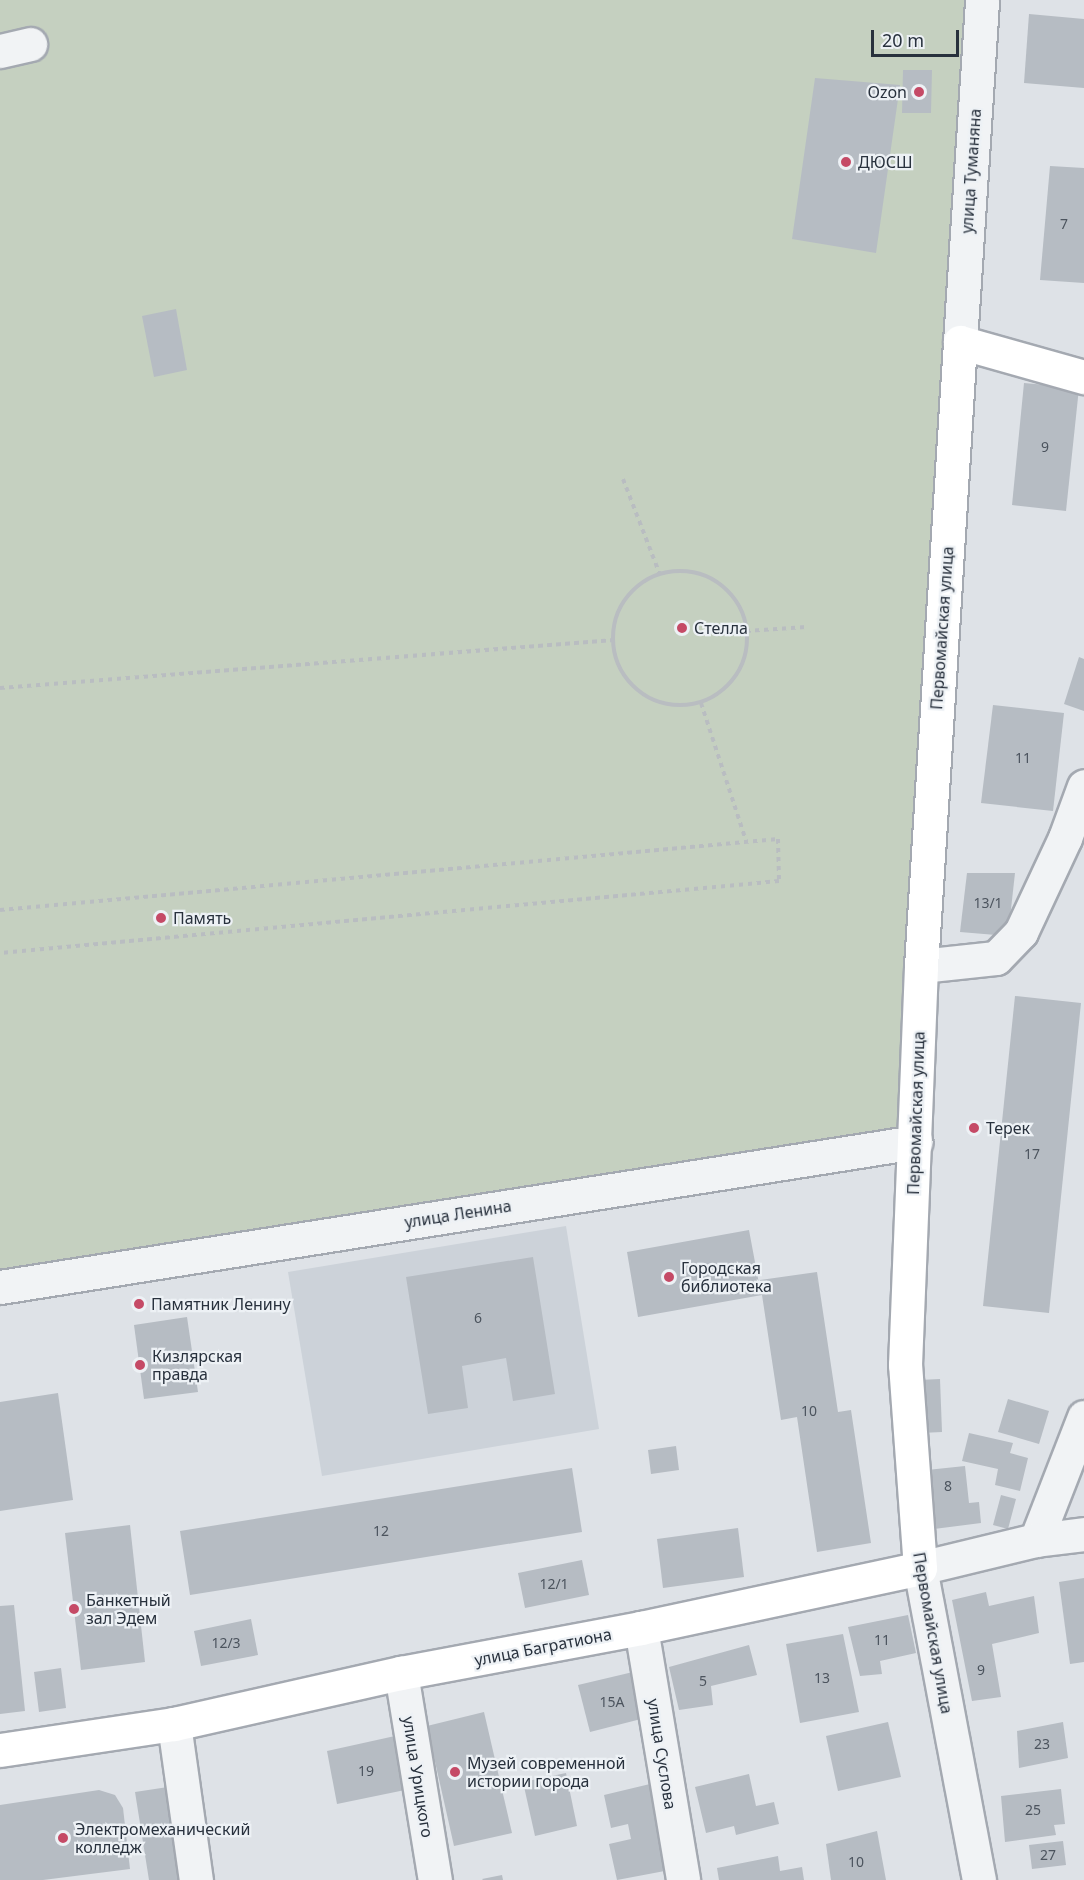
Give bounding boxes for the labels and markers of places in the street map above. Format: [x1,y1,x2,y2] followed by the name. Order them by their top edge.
[867,82,907,102] place label: Ozon
[912,85,926,99] marker: Ozon
[858,152,912,172] place label: ДЮСШ
[839,155,853,169] marker: ДЮСШ
[694,618,748,638] place label: Стелла
[675,621,689,635] marker: Стелла
[173,908,231,928] place label: Память
[154,911,168,925] marker: Память
[986,1118,1030,1138] place label: Терек
[967,1121,981,1135] marker: Терек
[681,1258,772,1296] place label: Городская библиотека
[662,1270,676,1284] marker: Городская библиотека
[151,1294,291,1314] place label: Памятник Ленину
[132,1297,146,1311] marker: Памятник Ленину
[152,1346,242,1384] place label: Кизлярская правда
[133,1358,147,1372] marker: Кизлярская правда
[86,1590,171,1628] place label: Банкетный зал Эдем
[67,1602,81,1616] marker: Банкетный зал Эдем
[467,1753,625,1791] place label: Музей современной истории города
[448,1765,462,1779] marker: Музей современной истории города
[75,1819,250,1857] place label: Электромеханический колледж
[56,1831,70,1845] marker: Электромеханический колледж

